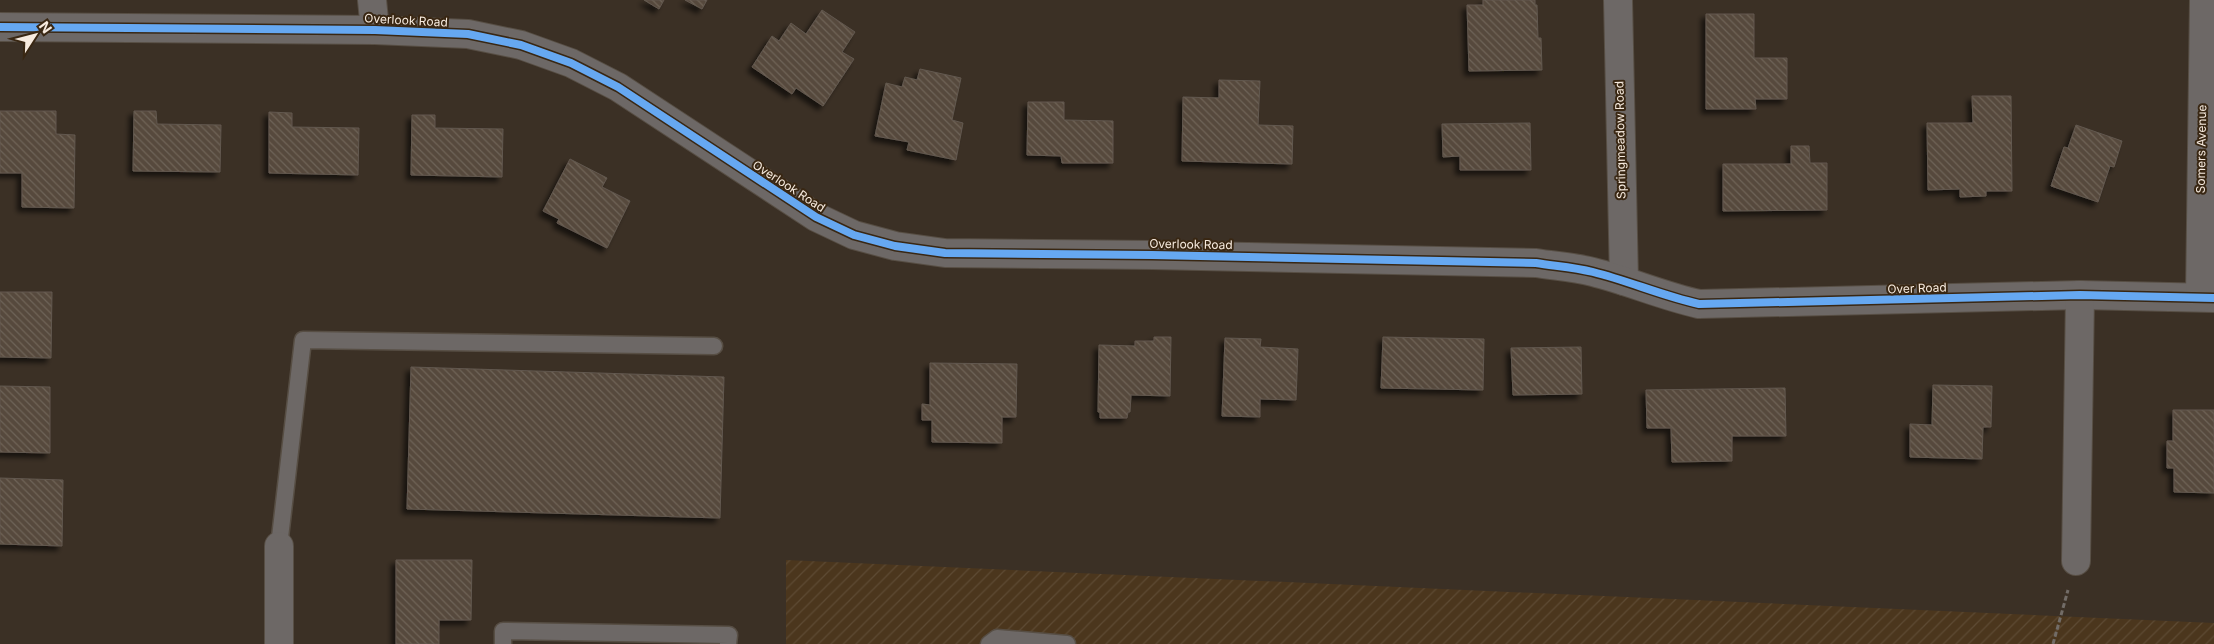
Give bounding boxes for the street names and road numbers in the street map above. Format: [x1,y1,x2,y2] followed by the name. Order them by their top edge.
[364,10,448,30] street label: Overlook Road
[1611,81,1629,199] street label: Springmeadow Road
[2193,104,2209,194] street label: Somers Avenue
[750,157,828,215] street label: Overlook Road
[1149,236,1233,252] street label: Overlook Road
[1887,279,1947,297] street label: Over Road

